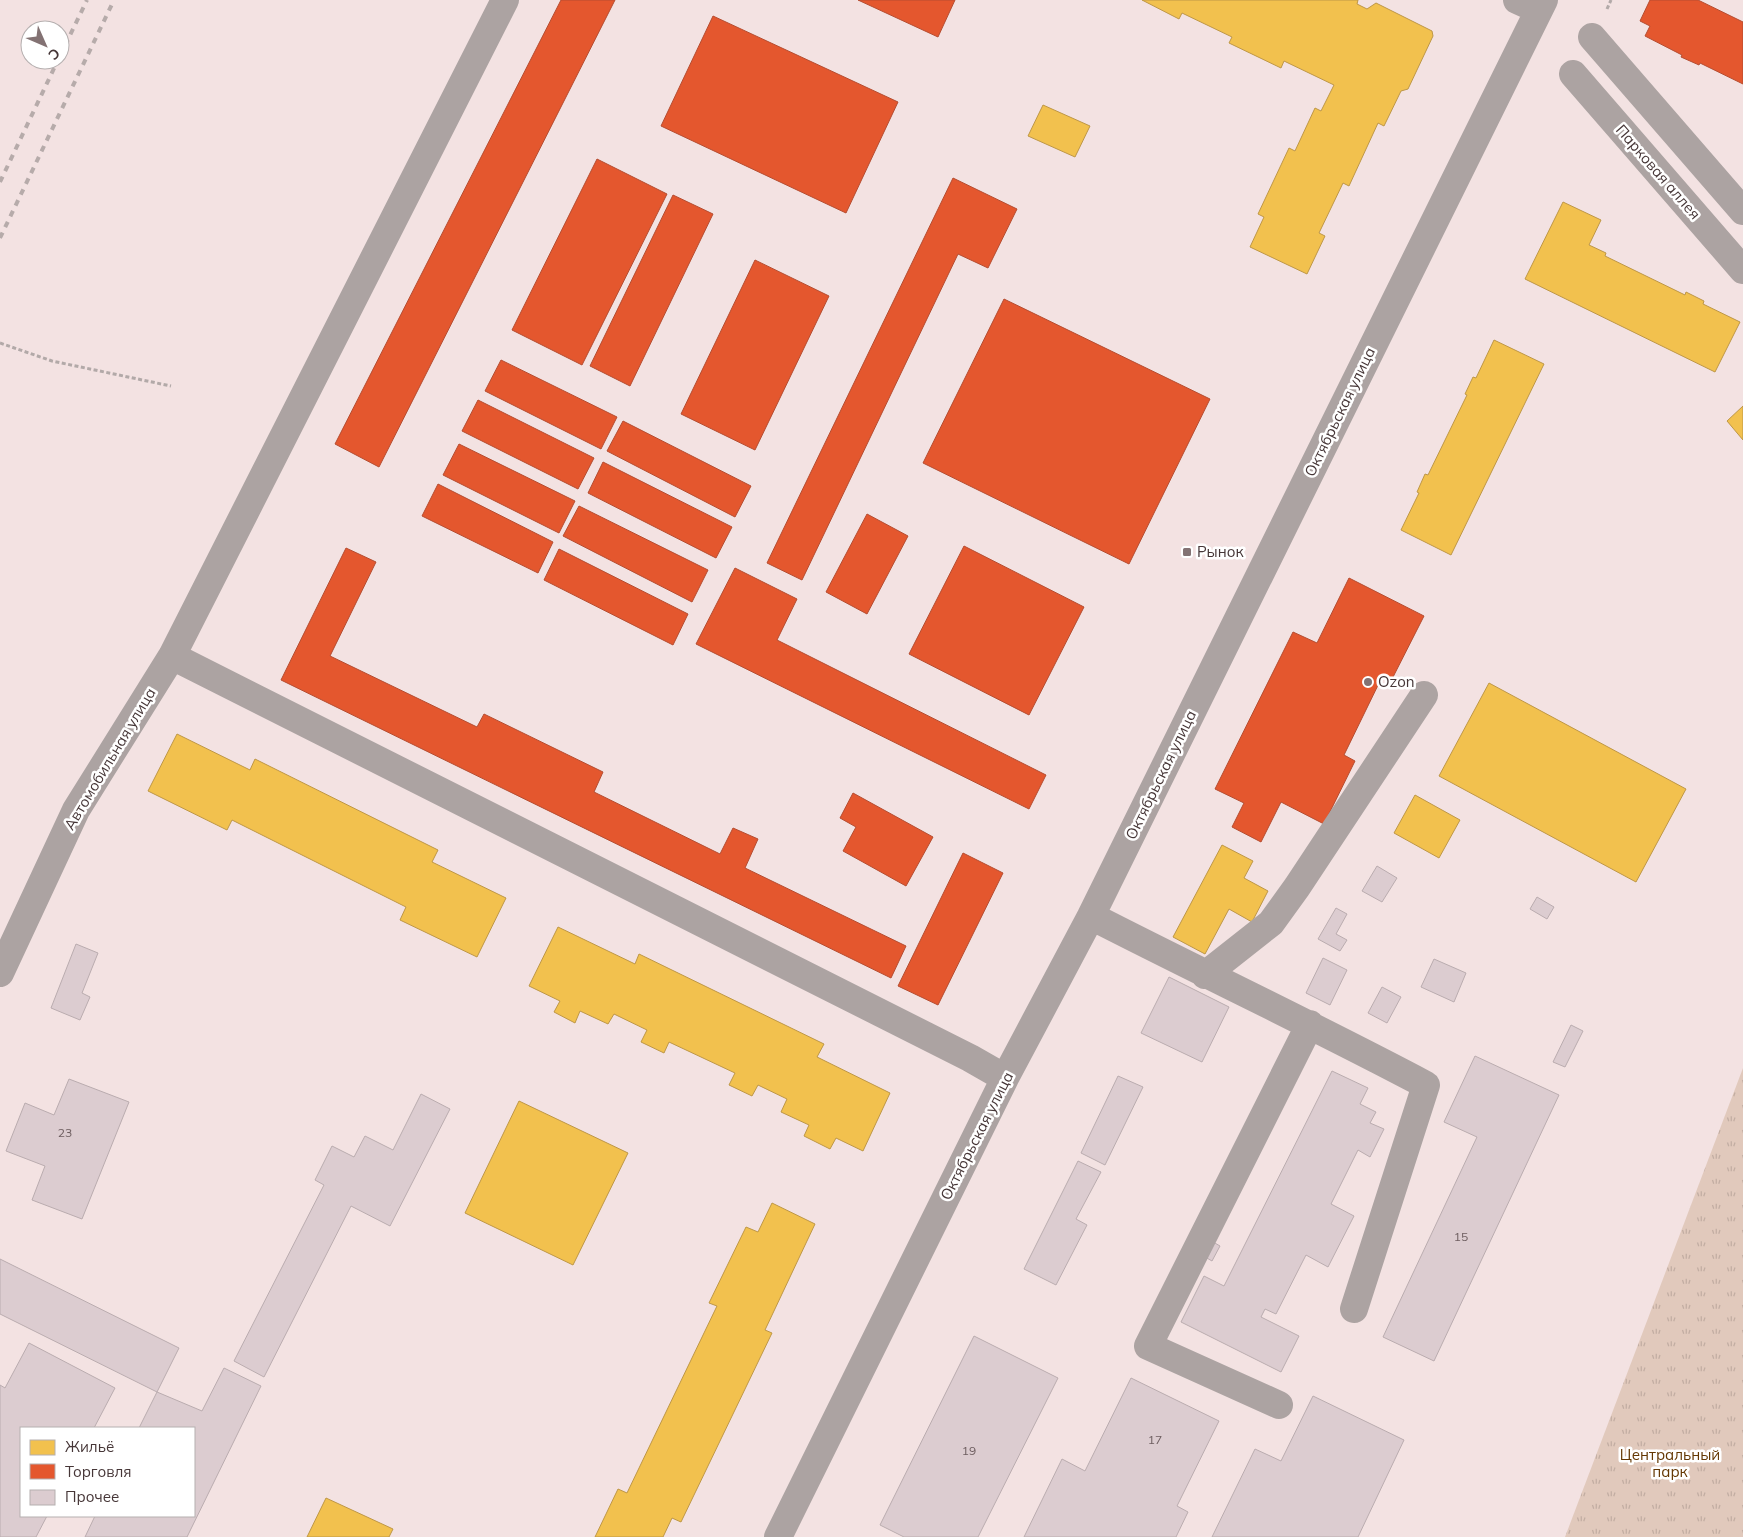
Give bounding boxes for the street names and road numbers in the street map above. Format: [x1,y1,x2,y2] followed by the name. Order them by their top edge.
[1612,120,1705,223] street label: Парковая аллея
[1300,344,1379,480] street label: Октябрьская улица
[60,684,160,833] street label: Автомобильная улица
[1121,707,1200,843] street label: Октябрьская улица
[936,1068,1017,1203] street label: Октябрьская улица

